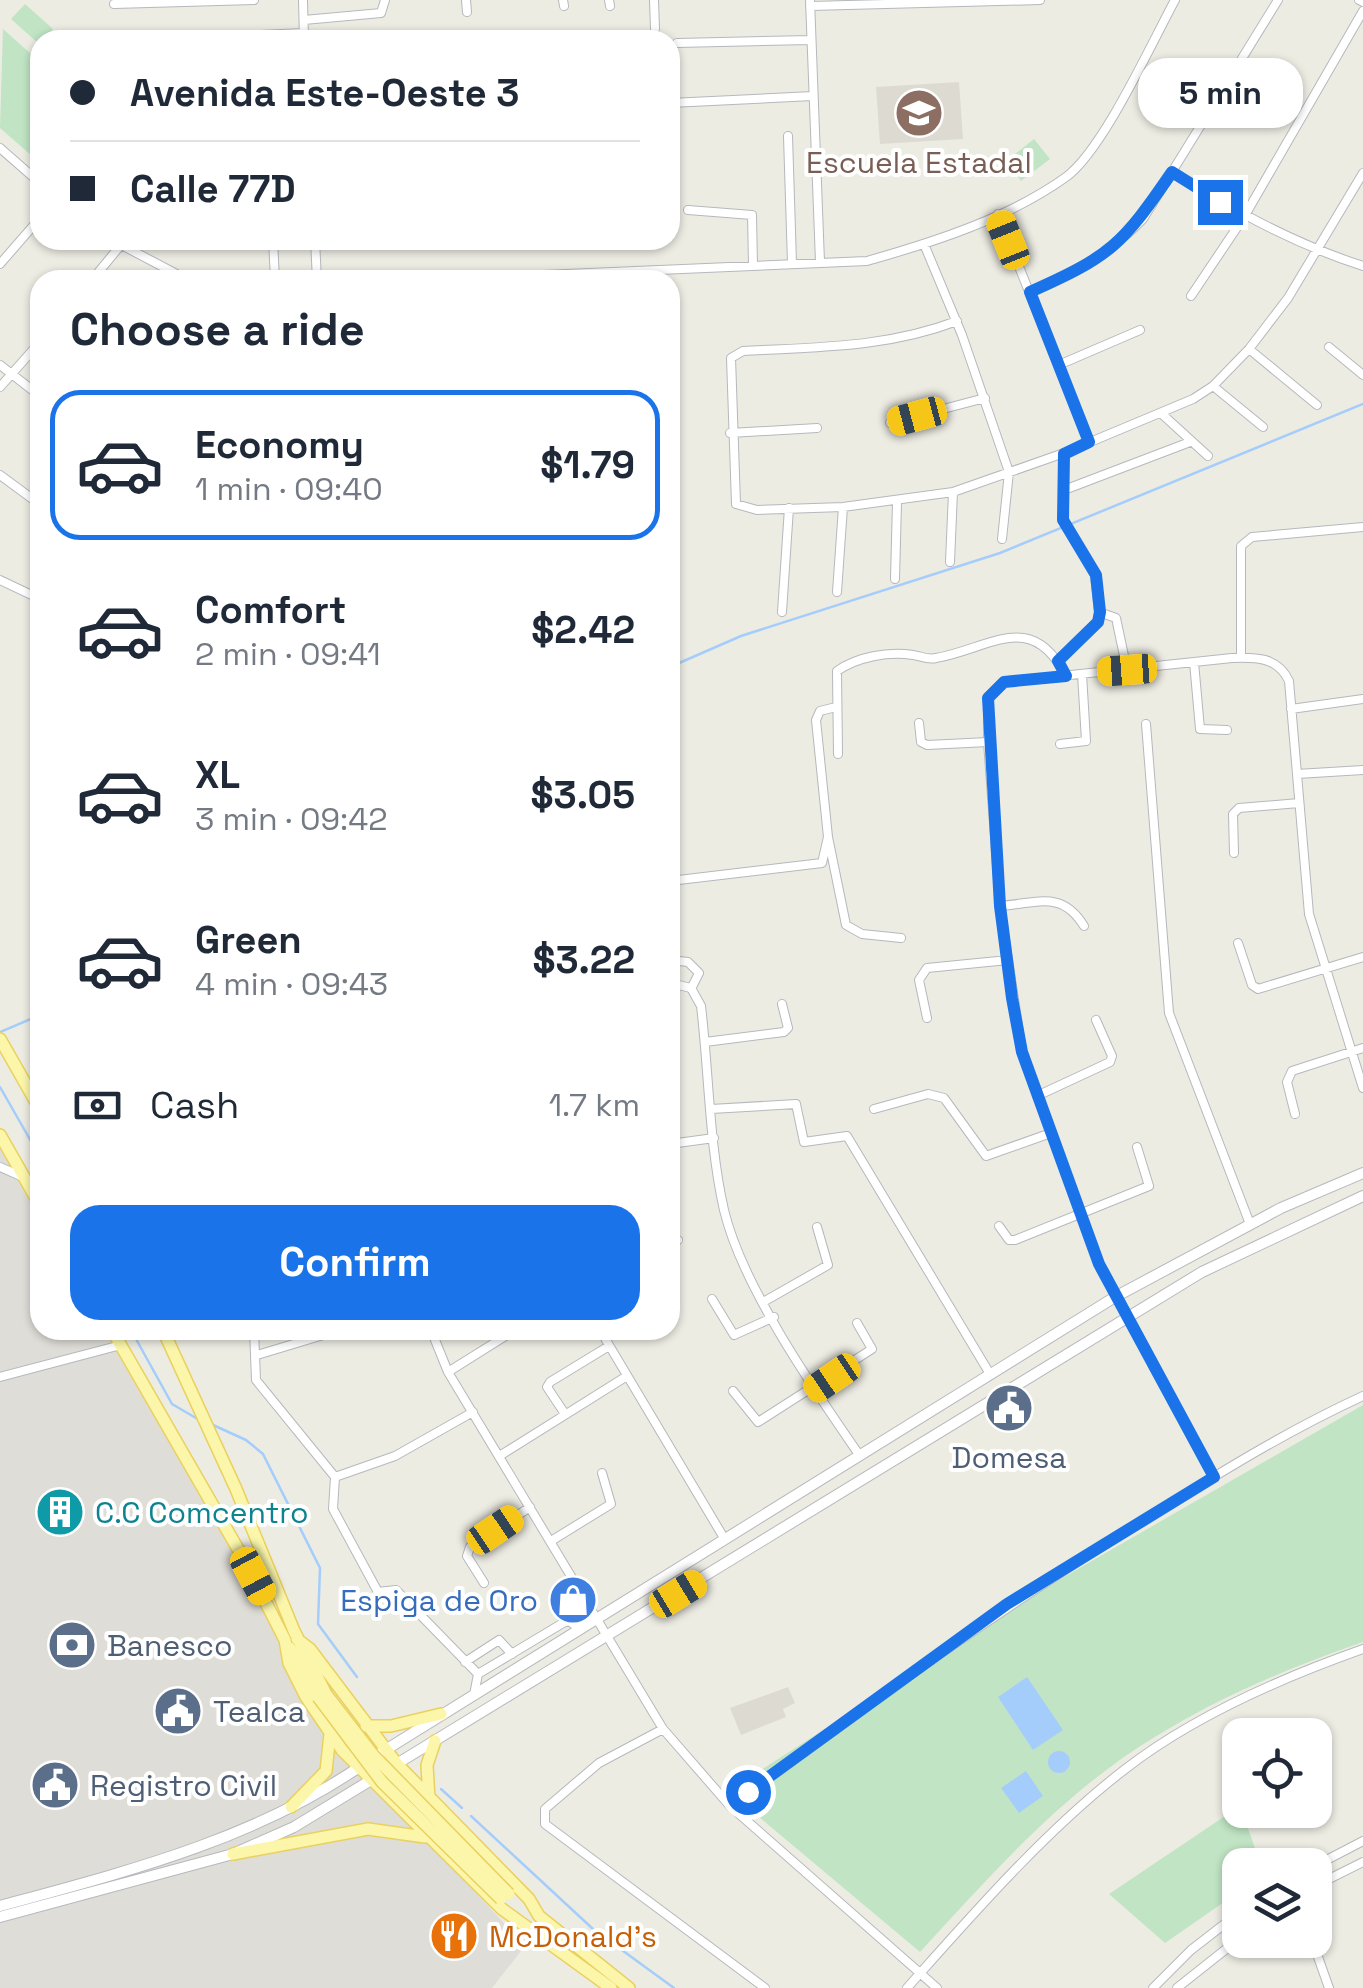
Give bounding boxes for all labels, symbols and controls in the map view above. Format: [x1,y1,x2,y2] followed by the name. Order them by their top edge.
[1138,57,1302,127] callout: 5 min
[130,69,519,117] text: Avenida Este-Oeste 3
[1179,73,1262,113] text: 5 min
[893,87,945,139] school or university icon: Escuela Estadal
[806,143,1032,182] place label: Escuela Estadal
[130,165,296,213] text: Calle 77D
[1198,180,1243,225] route end
[983,207,1033,273] car
[70,301,365,358] text: Choose a ride
[884,394,950,438] car
[75,420,165,510] icon: car
[195,421,364,469] text: Economy
[540,441,635,489] text: $1.79
[195,469,383,509] text: 1 min · 09:40
[75,585,165,675] icon: car
[195,586,346,634] text: Comfort
[531,606,635,654] text: $2.42
[195,634,381,674] text: 2 min · 09:41
[1096,653,1158,687] car
[75,750,165,840] icon: car
[195,751,240,799] text: XL
[531,771,635,819] text: $3.05
[195,799,387,839] text: 3 min · 09:42
[75,915,165,1005] icon: car
[195,916,302,964] text: Green
[532,936,635,984] text: $3.22
[195,964,388,1004] text: 4 min · 09:43
[70,1078,125,1133] icon: cash
[150,1081,239,1129] text: Cash
[549,1085,640,1125] text: 1.7 km
[70,1205,640,1320] button: Confirm
[799,1349,865,1407] car
[983,1382,1035,1434] public building icon: Domesa
[952,1438,1066,1477] place label: Domesa
[34,1486,86,1538] building icon: C.C Comcentro
[95,1493,309,1532] place label: C.C Comcentro
[462,1501,528,1559] car
[226,1542,280,1610] car
[645,1566,711,1622] car
[547,1574,599,1626] shop icon: Espiga de Oro
[340,1581,538,1620] place label: Espiga de Oro
[46,1619,98,1671] bank icon: Banesco
[107,1626,233,1665] place label: Banesco
[152,1685,204,1737] public building icon: Tealca
[213,1692,305,1731] place label: Tealca
[1222,1718,1332,1958] map controls
[1222,1718,1332,1828] button: locate
[29,1759,81,1811] public building icon: Registro Civil
[90,1766,277,1805] place label: Registro Civil
[726,1770,771,1815] route start
[1222,1848,1332,1958] button: layers
[428,1910,480,1962] restaurant icon: McDonald's
[489,1917,657,1956] place label: McDonald's

